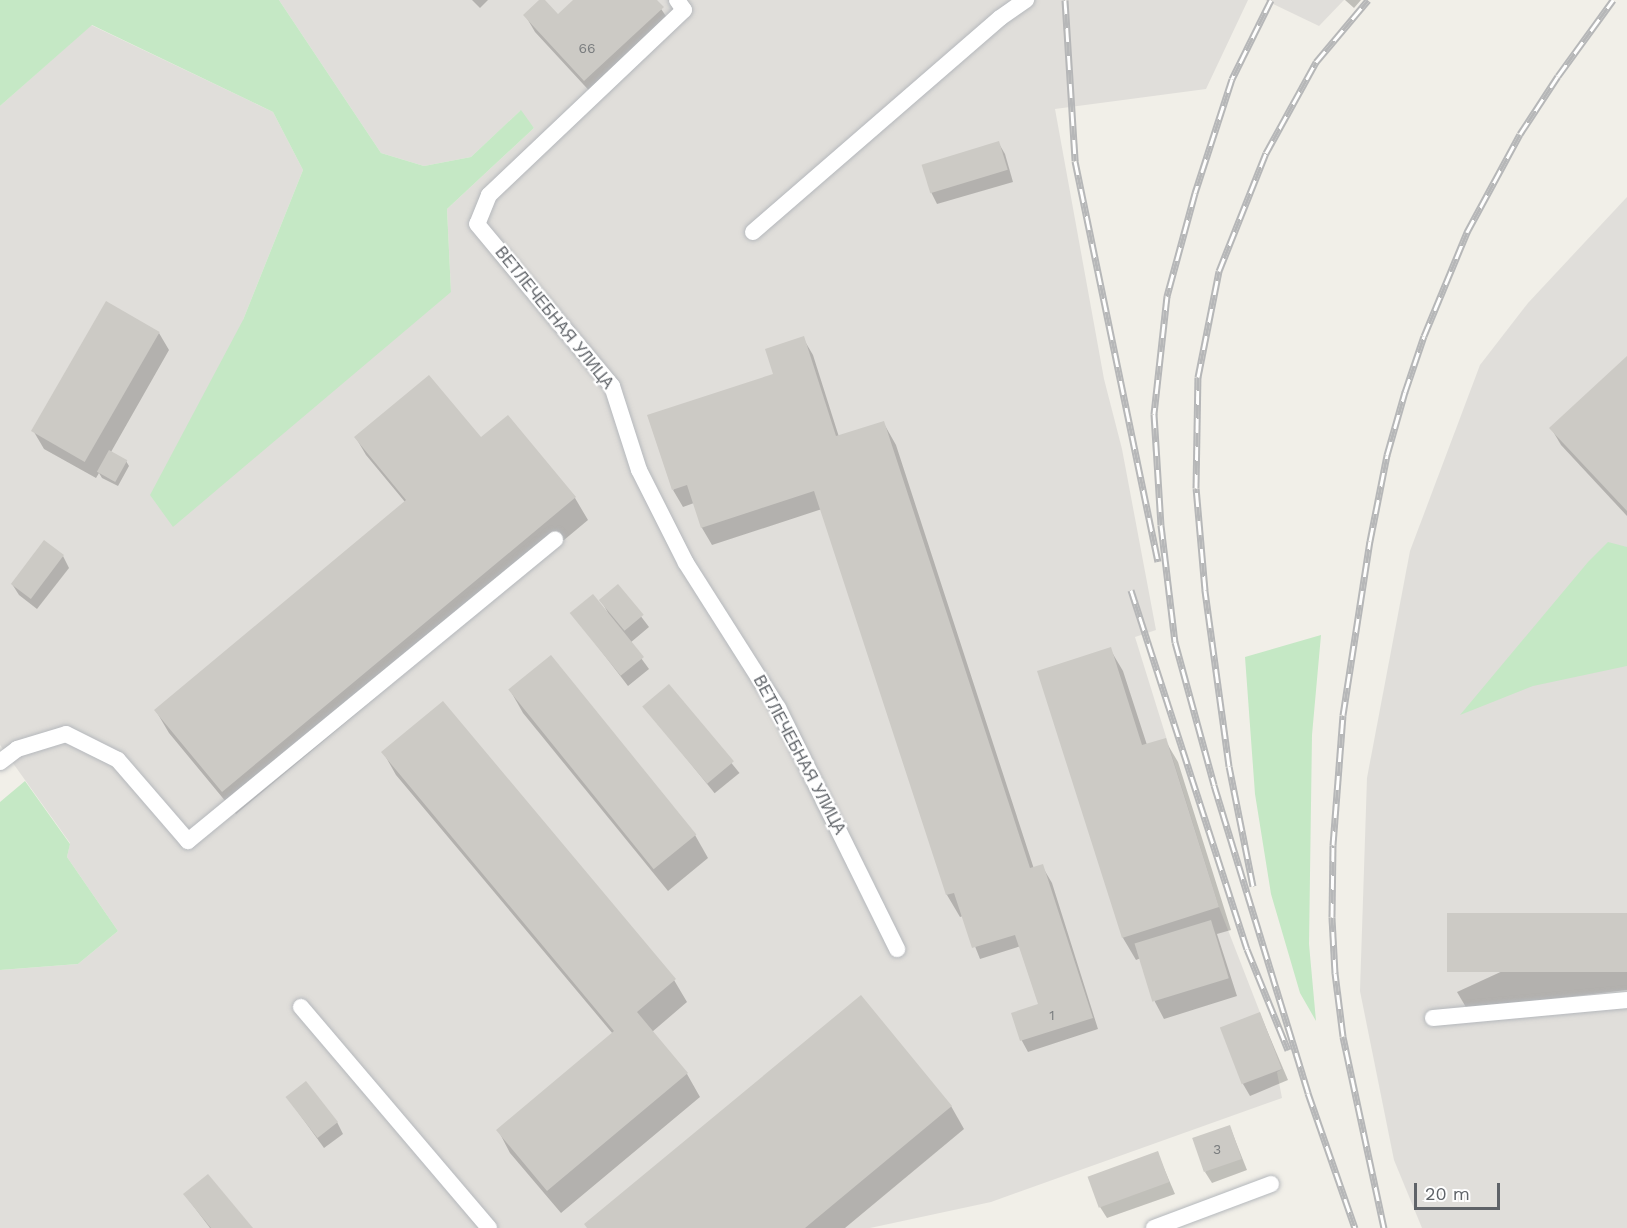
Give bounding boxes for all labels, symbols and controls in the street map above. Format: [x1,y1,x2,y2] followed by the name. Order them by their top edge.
[578,40,596,56] house number: 66
[491,243,617,393] street label: ВЕТЛЕЧЕБНАЯ УЛИЦА
[749,672,849,838] street label: ВЕТЛЕЧЕБНАЯ УЛИЦА
[1049,1007,1055,1023] house number: 1
[1213,1141,1221,1157] house number: 3
[1417,1171,1502,1209] scale bar
[1425,1183,1470,1204] text: 20 m

